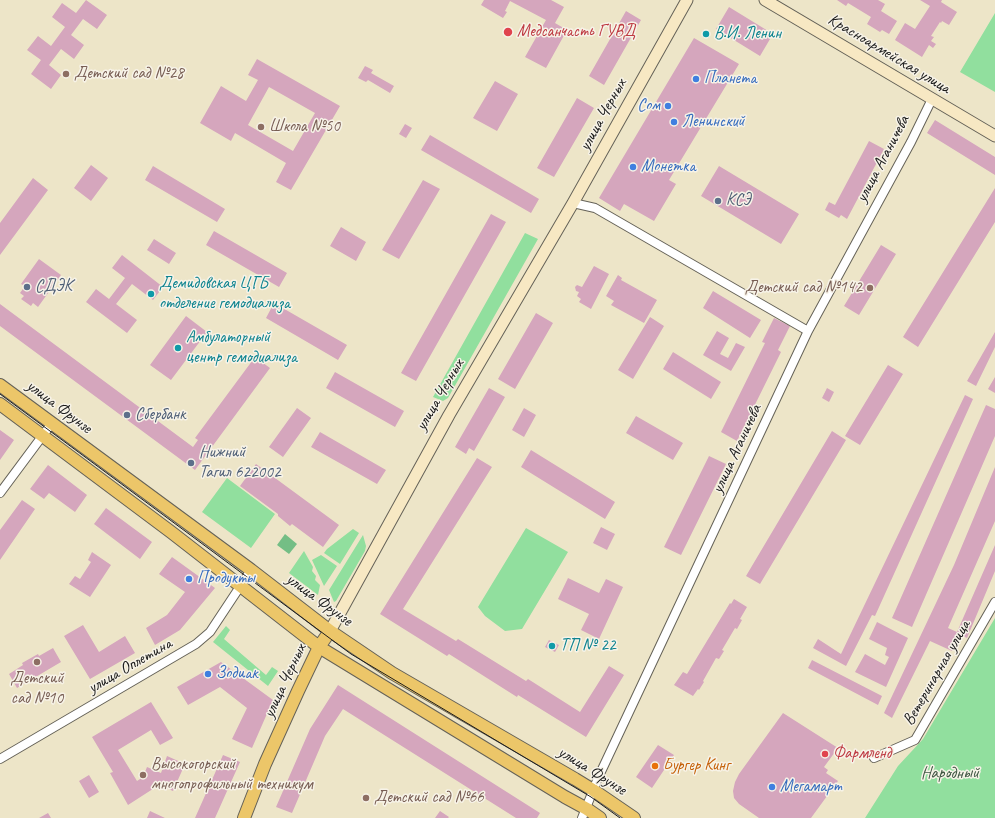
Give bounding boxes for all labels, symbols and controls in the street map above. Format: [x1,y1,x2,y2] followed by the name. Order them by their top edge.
[824,9,954,99] street label: Красноармейская улица
[517,22,635,42] place label: Медсанчасть ГУВД
[714,24,781,44] place label: В.И. Ленин
[502,26,514,38] marker: Медсанчасть ГУВД
[701,29,711,39] marker: В.И. Ленин
[74,64,184,84] place label: Детский сад №28
[61,69,71,79] marker: Детский сад №28
[704,69,757,89] place label: Планета
[691,74,701,84] marker: Планета
[575,75,631,155] street label: улица Черных
[637,96,660,116] place label: Сом
[663,101,673,111] marker: Сом
[682,112,745,132] place label: Ленинский
[852,112,914,206] street label: улица Аганичева
[269,117,340,137] place label: Школа №50
[669,117,679,127] marker: Ленинский
[256,122,266,132] marker: Школа №50
[641,157,695,177] place label: Монетка
[628,162,638,172] marker: Монетка
[726,191,751,211] place label: КСЭ
[713,196,723,206] marker: КСЭ
[159,274,290,314] place label: Демидовская ЦГБ отделение гемодиализа
[35,277,72,297] place label: СДЭК
[745,278,862,298] place label: Детский сад №142
[22,282,32,292] marker: СДЭК
[865,283,875,293] marker: Детский сад №142
[146,289,156,299] marker: Демидовская ЦГБ отделение гемодиализа
[186,328,297,368] place label: Амбулаторный центр гемодиализа
[173,343,183,353] marker: Амбулаторный центр гемодиализа
[411,356,469,434] street label: улица Черных
[22,376,96,438] street label: улица Фрунзе
[708,401,766,497] street label: улица Аганичева
[135,405,185,425] place label: Сбербанк
[122,410,132,420] marker: Сбербанк
[199,443,281,483] place label: Нижний Тагил 622002
[186,458,196,468] marker: Нижний Тагил 622002
[197,569,255,589] place label: Продукты
[282,569,356,631] street label: улица Фрунзе
[184,574,194,584] marker: Продукты
[899,617,975,729] street label: Ветеринарная улица
[84,634,176,698] street label: улица Оплетина
[560,636,616,656] place label: ТП № 22
[259,641,311,721] street label: улица Черных
[547,641,557,651] marker: ТП № 22
[32,657,42,667] marker: Детский сад №10
[216,664,258,684] place label: Зодиак
[10,669,64,709] place label: Детский сад №10
[203,669,213,679] marker: Зодиак
[554,742,630,800] street label: улица Фрунзе
[833,744,891,764] place label: Фармленд
[820,749,830,759] marker: Фармленд
[151,755,313,795] place label: Высокогорский многопрофильный техникум
[663,756,730,776] place label: Бургер Кинг
[650,761,660,771] marker: Бургер Кинг
[921,764,979,784] park label: Народный
[138,770,148,780] marker: Высокогорский многопрофильный техникум
[780,777,841,797] place label: Мегамарт
[767,782,777,792] marker: Мегамарт
[374,788,484,808] place label: Детский сад №66
[361,793,371,803] marker: Детский сад №66

